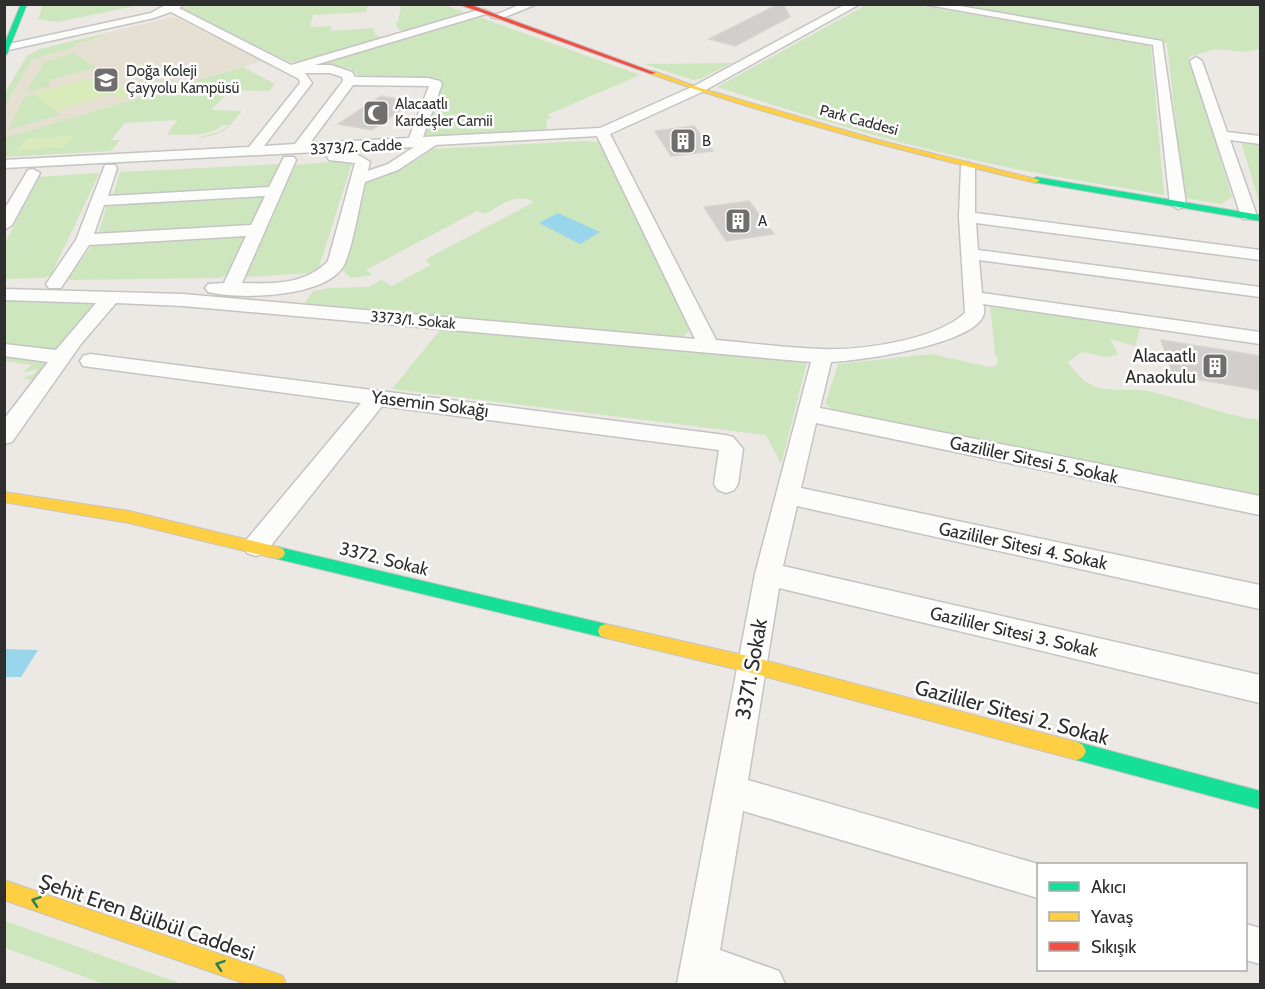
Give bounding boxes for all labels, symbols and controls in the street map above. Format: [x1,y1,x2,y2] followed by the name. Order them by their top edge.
[126,62,239,97] place label: Doğa Koleji Çayyolu Kampüsü
[91,65,121,95] school or university icon: Doğa Koleji Çayyolu Kampüsü
[395,95,493,130] place label: Alacaatlı Kardeşler Camii
[361,98,391,128] mosque icon: Alacaatlı Kardeşler Camii
[818,101,900,139] street label: Park Caddesi
[668,126,698,156] building icon: B
[702,132,711,150] place label: B
[310,136,403,158] street label: 3373/2. Cadde
[723,206,753,236] building icon: A
[758,212,768,230] place label: A
[370,307,457,333] street label: 3373/1. Sokak
[1125,345,1196,388] place label: Alacaatlı Anaokulu
[1200,351,1230,381] building icon: Alacaatlı Anaokulu
[369,386,490,422] street label: Yasemin Sokağı
[948,431,1121,489] street label: Gazililer Sitesi 5. Sokak
[937,517,1110,575] street label: Gazililer Sitesi 4. Sokak
[337,537,432,581] street label: 3372. Sokak
[928,602,1101,662] street label: Gazililer Sitesi 3. Sokak
[730,616,772,721] street label: 3371. Sokak
[912,674,1112,750] street label: Gazililer Sitesi 2. Sokak
[1037,863,1247,971] legend
[36,868,258,966] street label: Şehit Eren Bülbül Caddesi
[1091,876,1126,898] text: Akıcı
[31,895,42,908] one-way arrow
[1090,906,1133,928] text: Yavaş
[1091,936,1137,958] text: Sıkışık
[215,960,226,973] one-way arrow

